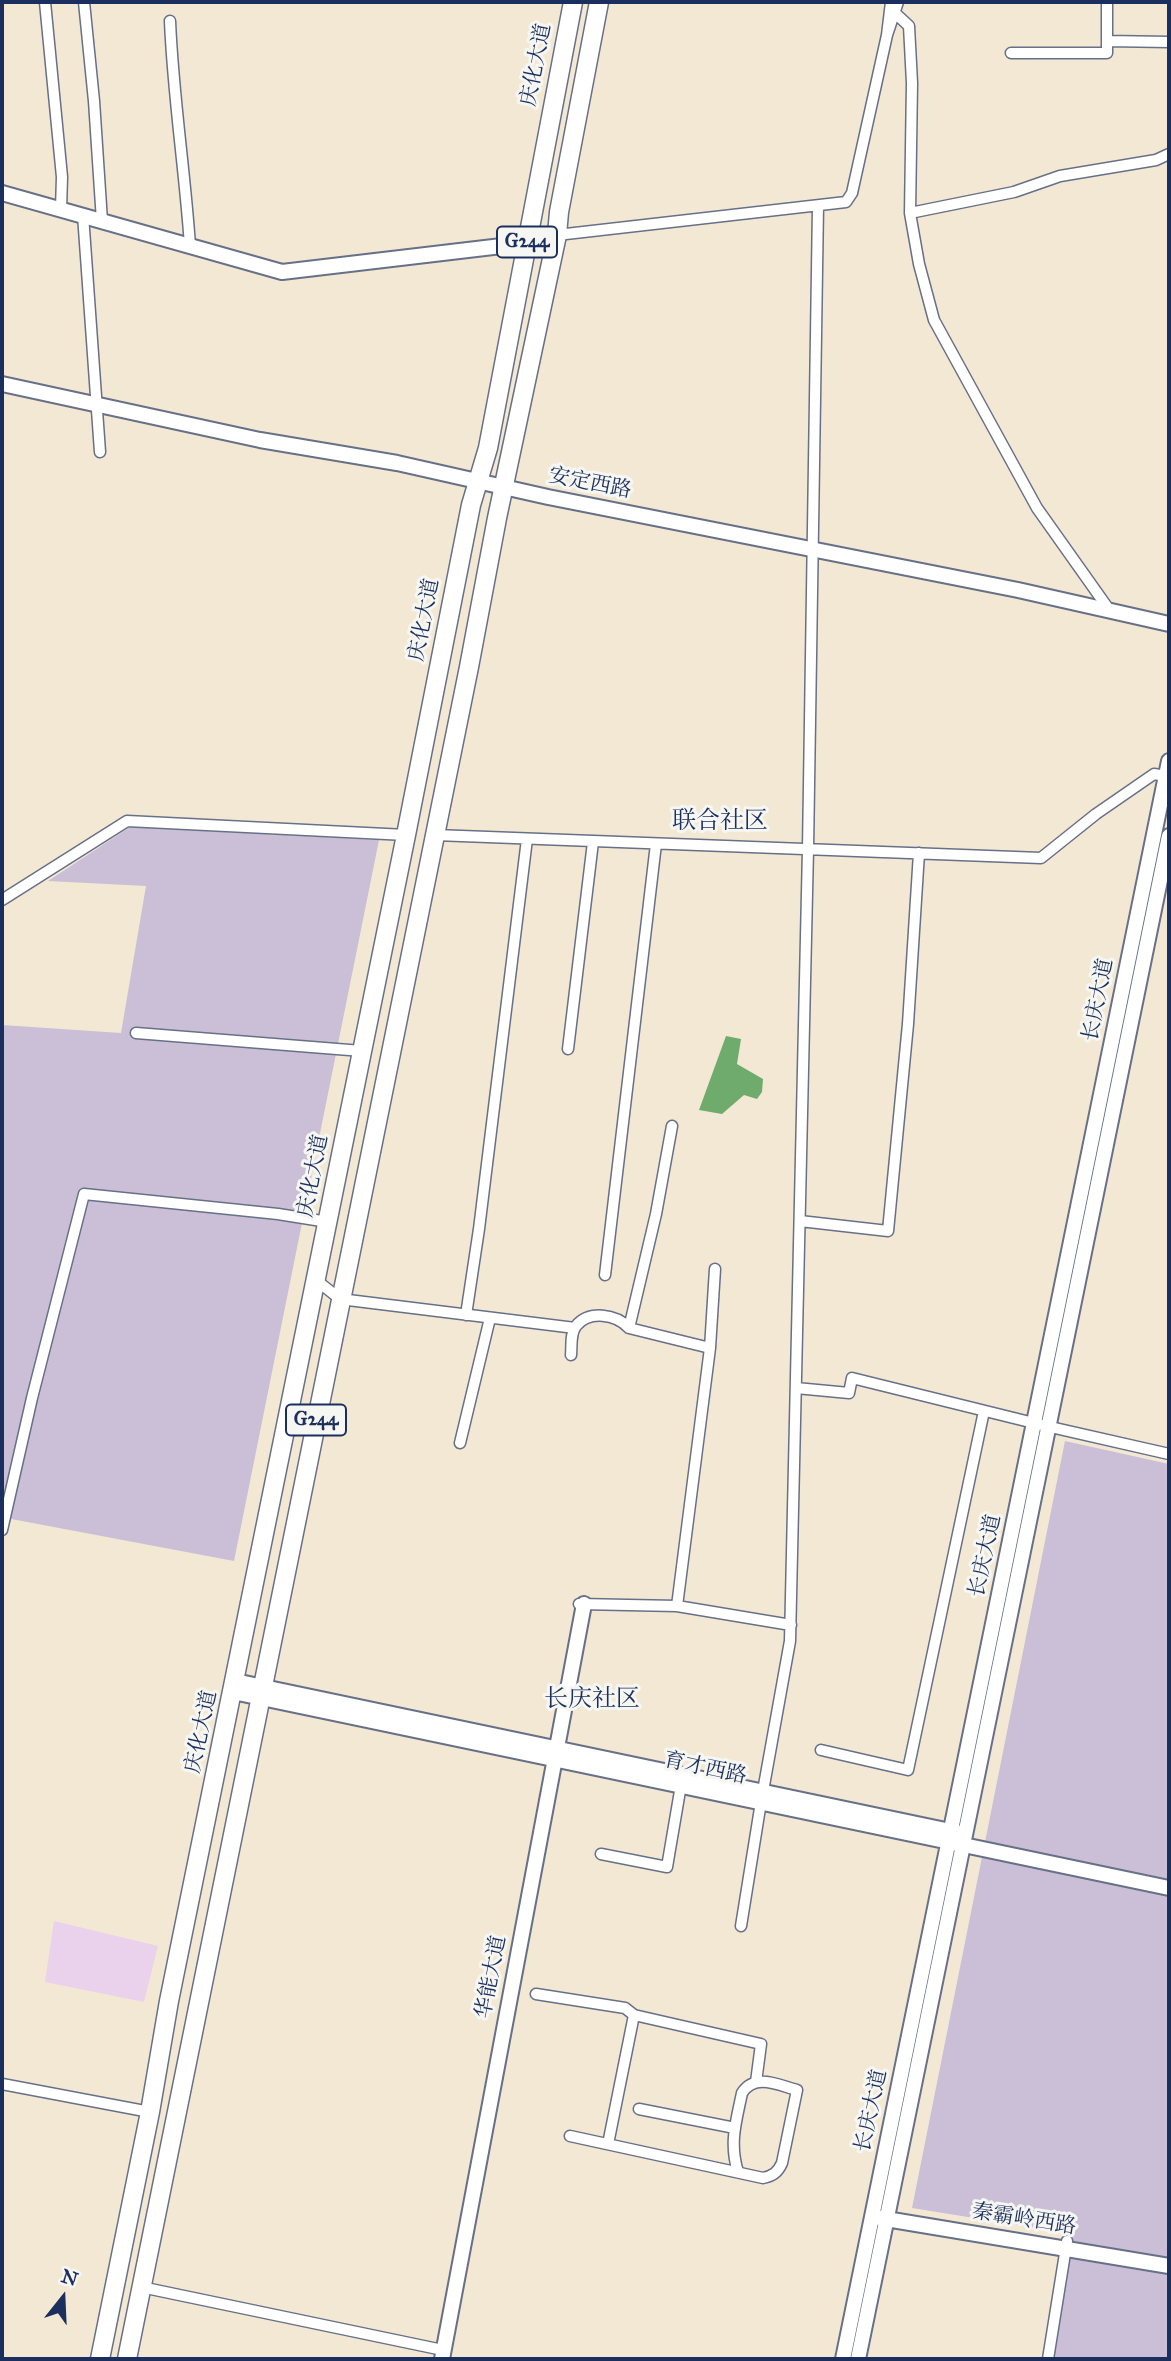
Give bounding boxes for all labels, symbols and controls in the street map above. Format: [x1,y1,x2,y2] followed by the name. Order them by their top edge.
[517,21,557,109] street label: 庆化大道
[497,226,557,258] road number: G244
[546,464,634,504] street label: 安定西路
[405,576,445,664] street label: 庆化大道
[672,808,768,836] district label: 联合社区
[1079,956,1119,1044] street label: 长庆大道
[294,1132,334,1220] street label: 庆化大道
[286,1404,346,1436] road number: G244
[965,1512,1007,1600] street label: 长庆大道
[544,1686,640,1714] district label: 长庆社区
[181,1688,223,1776] street label: 庆化大道
[661,1748,749,1790] street label: 育才西路
[472,1933,512,2021] street label: 华能大道
[851,2067,893,2155] street label: 长庆大道
[970,2199,1078,2241] street label: 秦霸岭西路
[28,2263,98,2333] north arrow
[58,2264,81,2291] text: N

